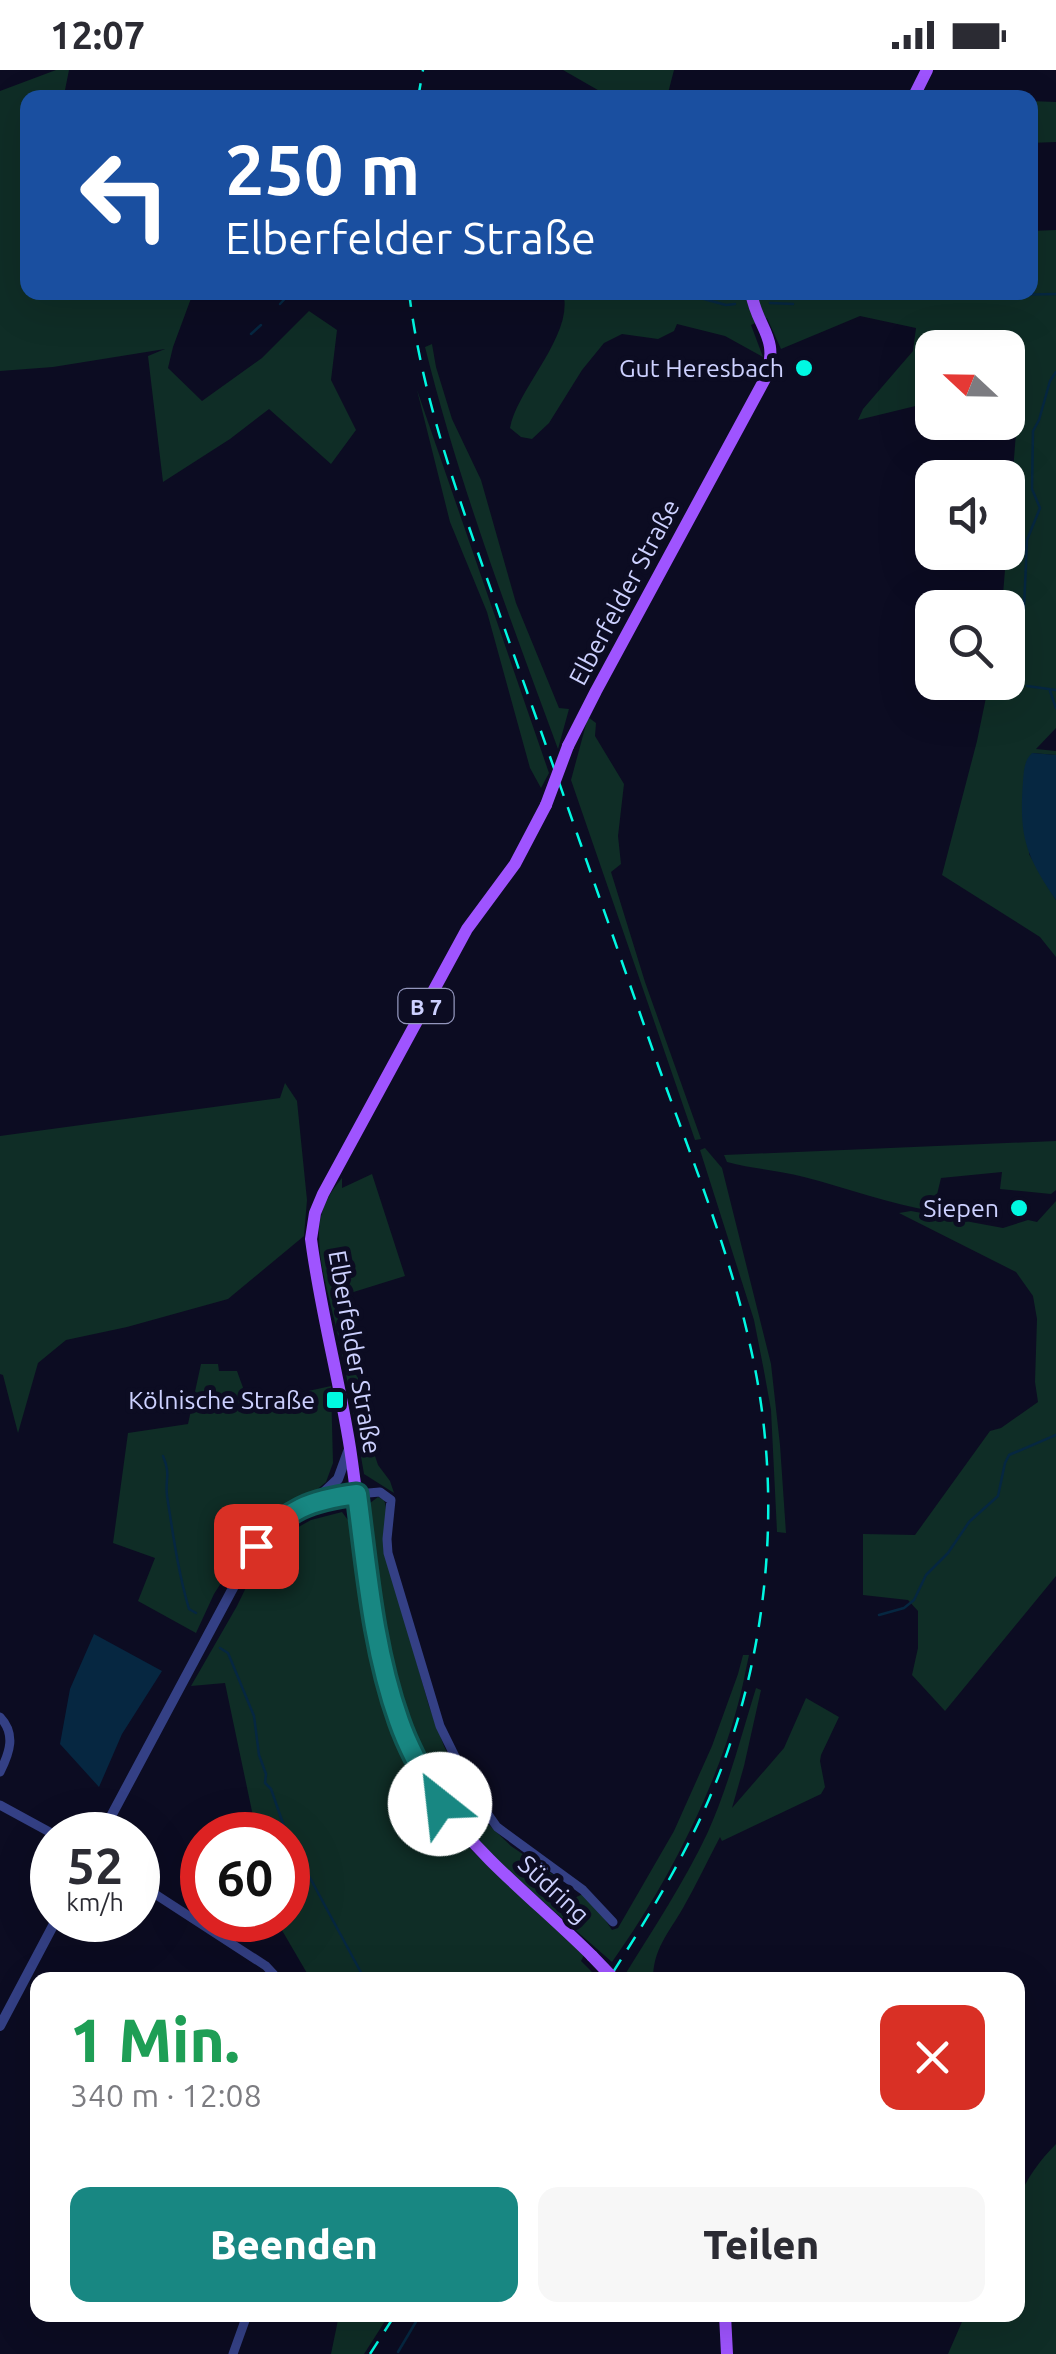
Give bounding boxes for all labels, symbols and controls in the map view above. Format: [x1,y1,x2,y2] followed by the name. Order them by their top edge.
[50,14,145,56] text: 12:07
[60,130,190,260] icon: left
[225,130,420,208] text: 250 m
[225,212,596,263] text: Elberfelder Straße
[915,330,1025,440] north arrow
[915,330,1025,700] map controls
[619,354,784,382] place label: Gut Heresbach
[793,357,815,379] marker: Gut Heresbach
[915,460,1025,570] button: sound
[563,494,685,690] street label: Elberfelder Straße
[915,590,1025,700] button: search
[398,989,454,1023] road number: B 7
[923,1194,999,1222] place label: Siepen
[1008,1197,1030,1219] marker: Siepen
[323,1248,387,1456] street label: Elberfelder Straße
[128,1386,315,1414] place label: Kölnische Straße
[324,1389,346,1411] marker: Kölnische Straße
[214,1504,299,1589] pin
[229,1519,284,1574] icon: arrive
[388,1752,492,1856] position arrow
[180,1812,310,1942] speed limit sign: 60
[67,1837,123,1893] text: 52
[513,1849,595,1929] street label: Südring
[66,1888,124,1916] text: km/h
[880,2005,985,2110] button: close
[70,2006,240,2073] text: 1 Min.
[70,2077,262,2113] text: 340 m · 12:08
[70,2187,518,2302] button: Beenden
[538,2187,985,2302] button: Teilen

